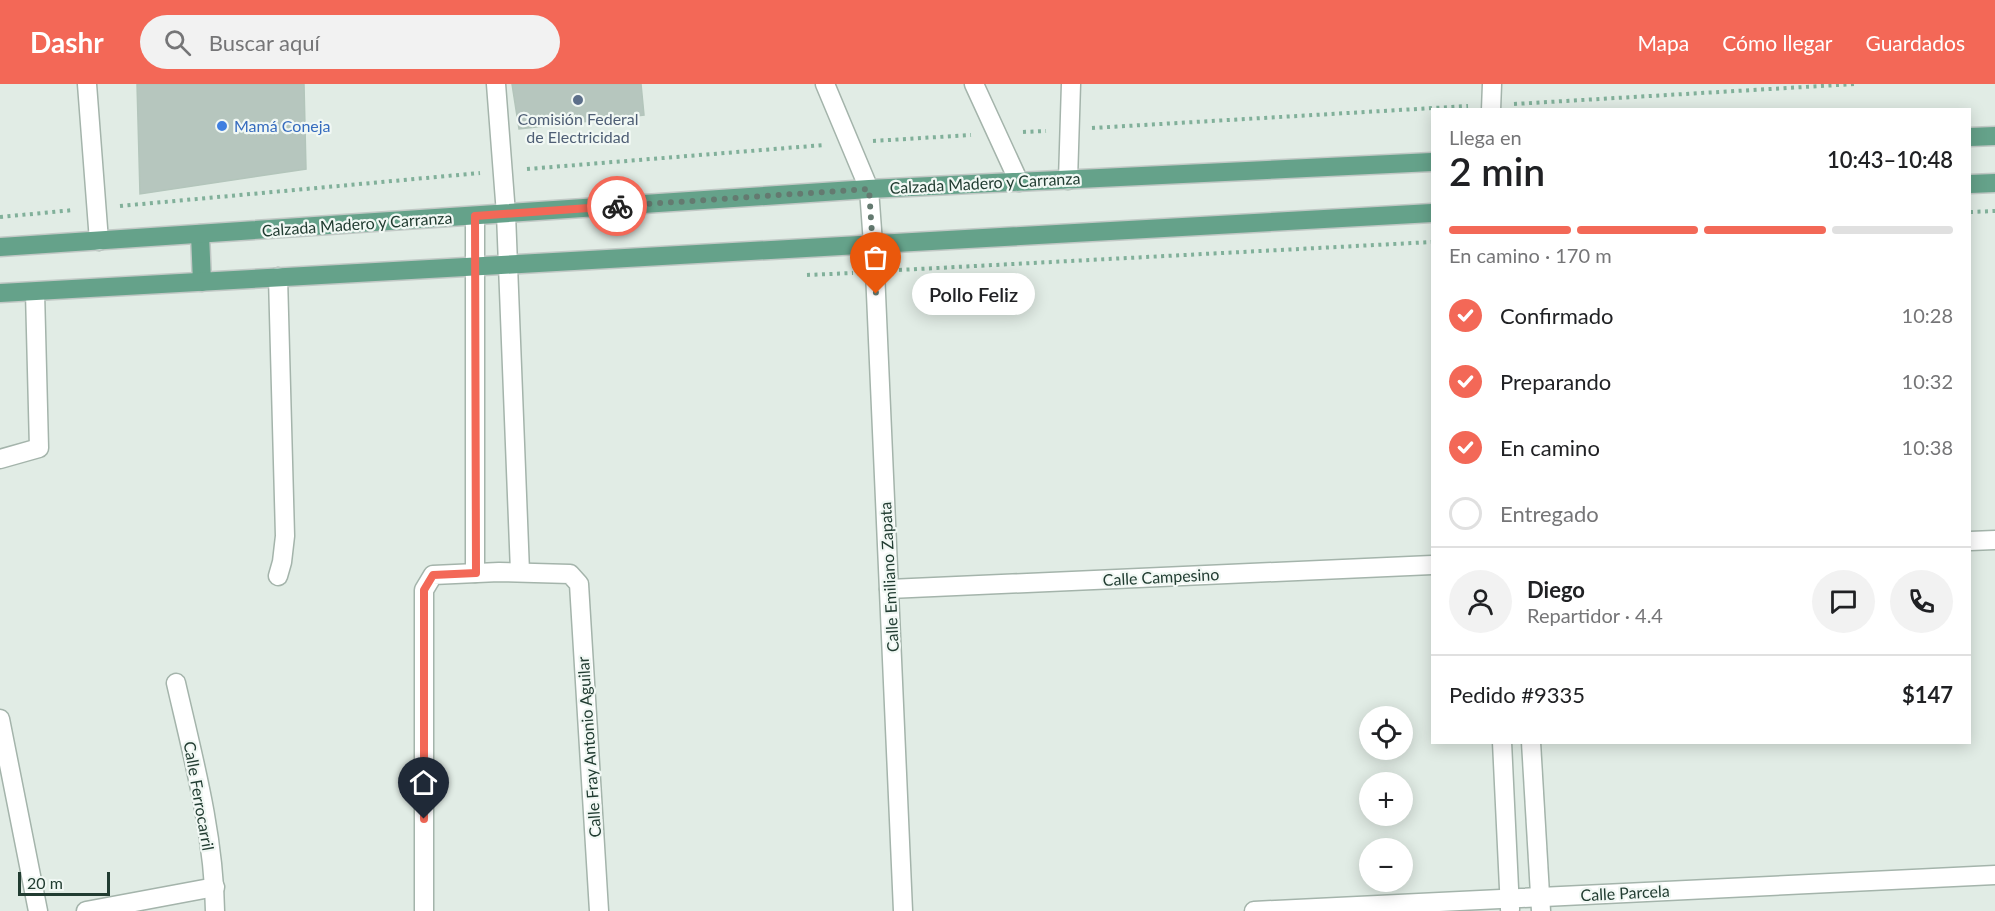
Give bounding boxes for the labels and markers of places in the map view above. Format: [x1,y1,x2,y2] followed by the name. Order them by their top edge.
[571,93,585,107] marker: Comisión Federal de Electricidad
[517,109,639,146] place label: Comisión Federal de Electricidad
[234,116,331,135] place label: Mamá Coneja
[215,119,229,133] marker: Mamá Coneja
[850,232,901,294] pin
[912,273,1035,315] callout: Pollo Feliz
[398,757,449,819] pin

